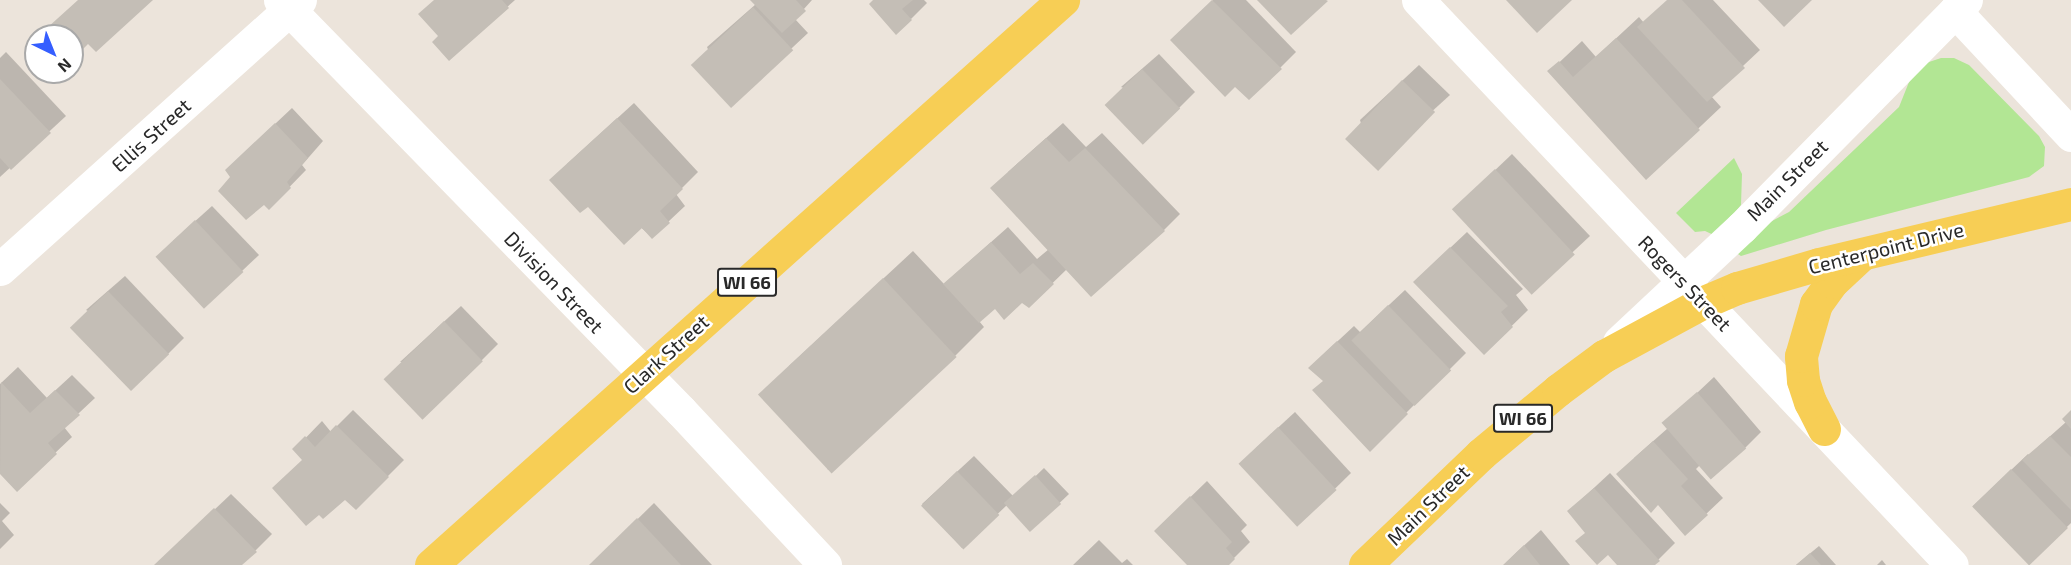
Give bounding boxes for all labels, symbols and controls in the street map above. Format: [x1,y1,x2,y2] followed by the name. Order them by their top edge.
[24,24,84,84] north arrow
[55,55,76,77] text: N
[106,93,196,177] street label: Ellis Street
[1741,134,1833,226] street label: Main Street
[1806,217,1966,279] street label: Centerpoint Drive
[500,226,608,338] street label: Division Street
[1633,230,1737,336] street label: Rogers Street
[717,267,777,297] road number: WI 66
[618,309,714,399] street label: Clark Street
[1493,403,1553,433] road number: WI 66
[1382,460,1474,550] street label: Main Street

